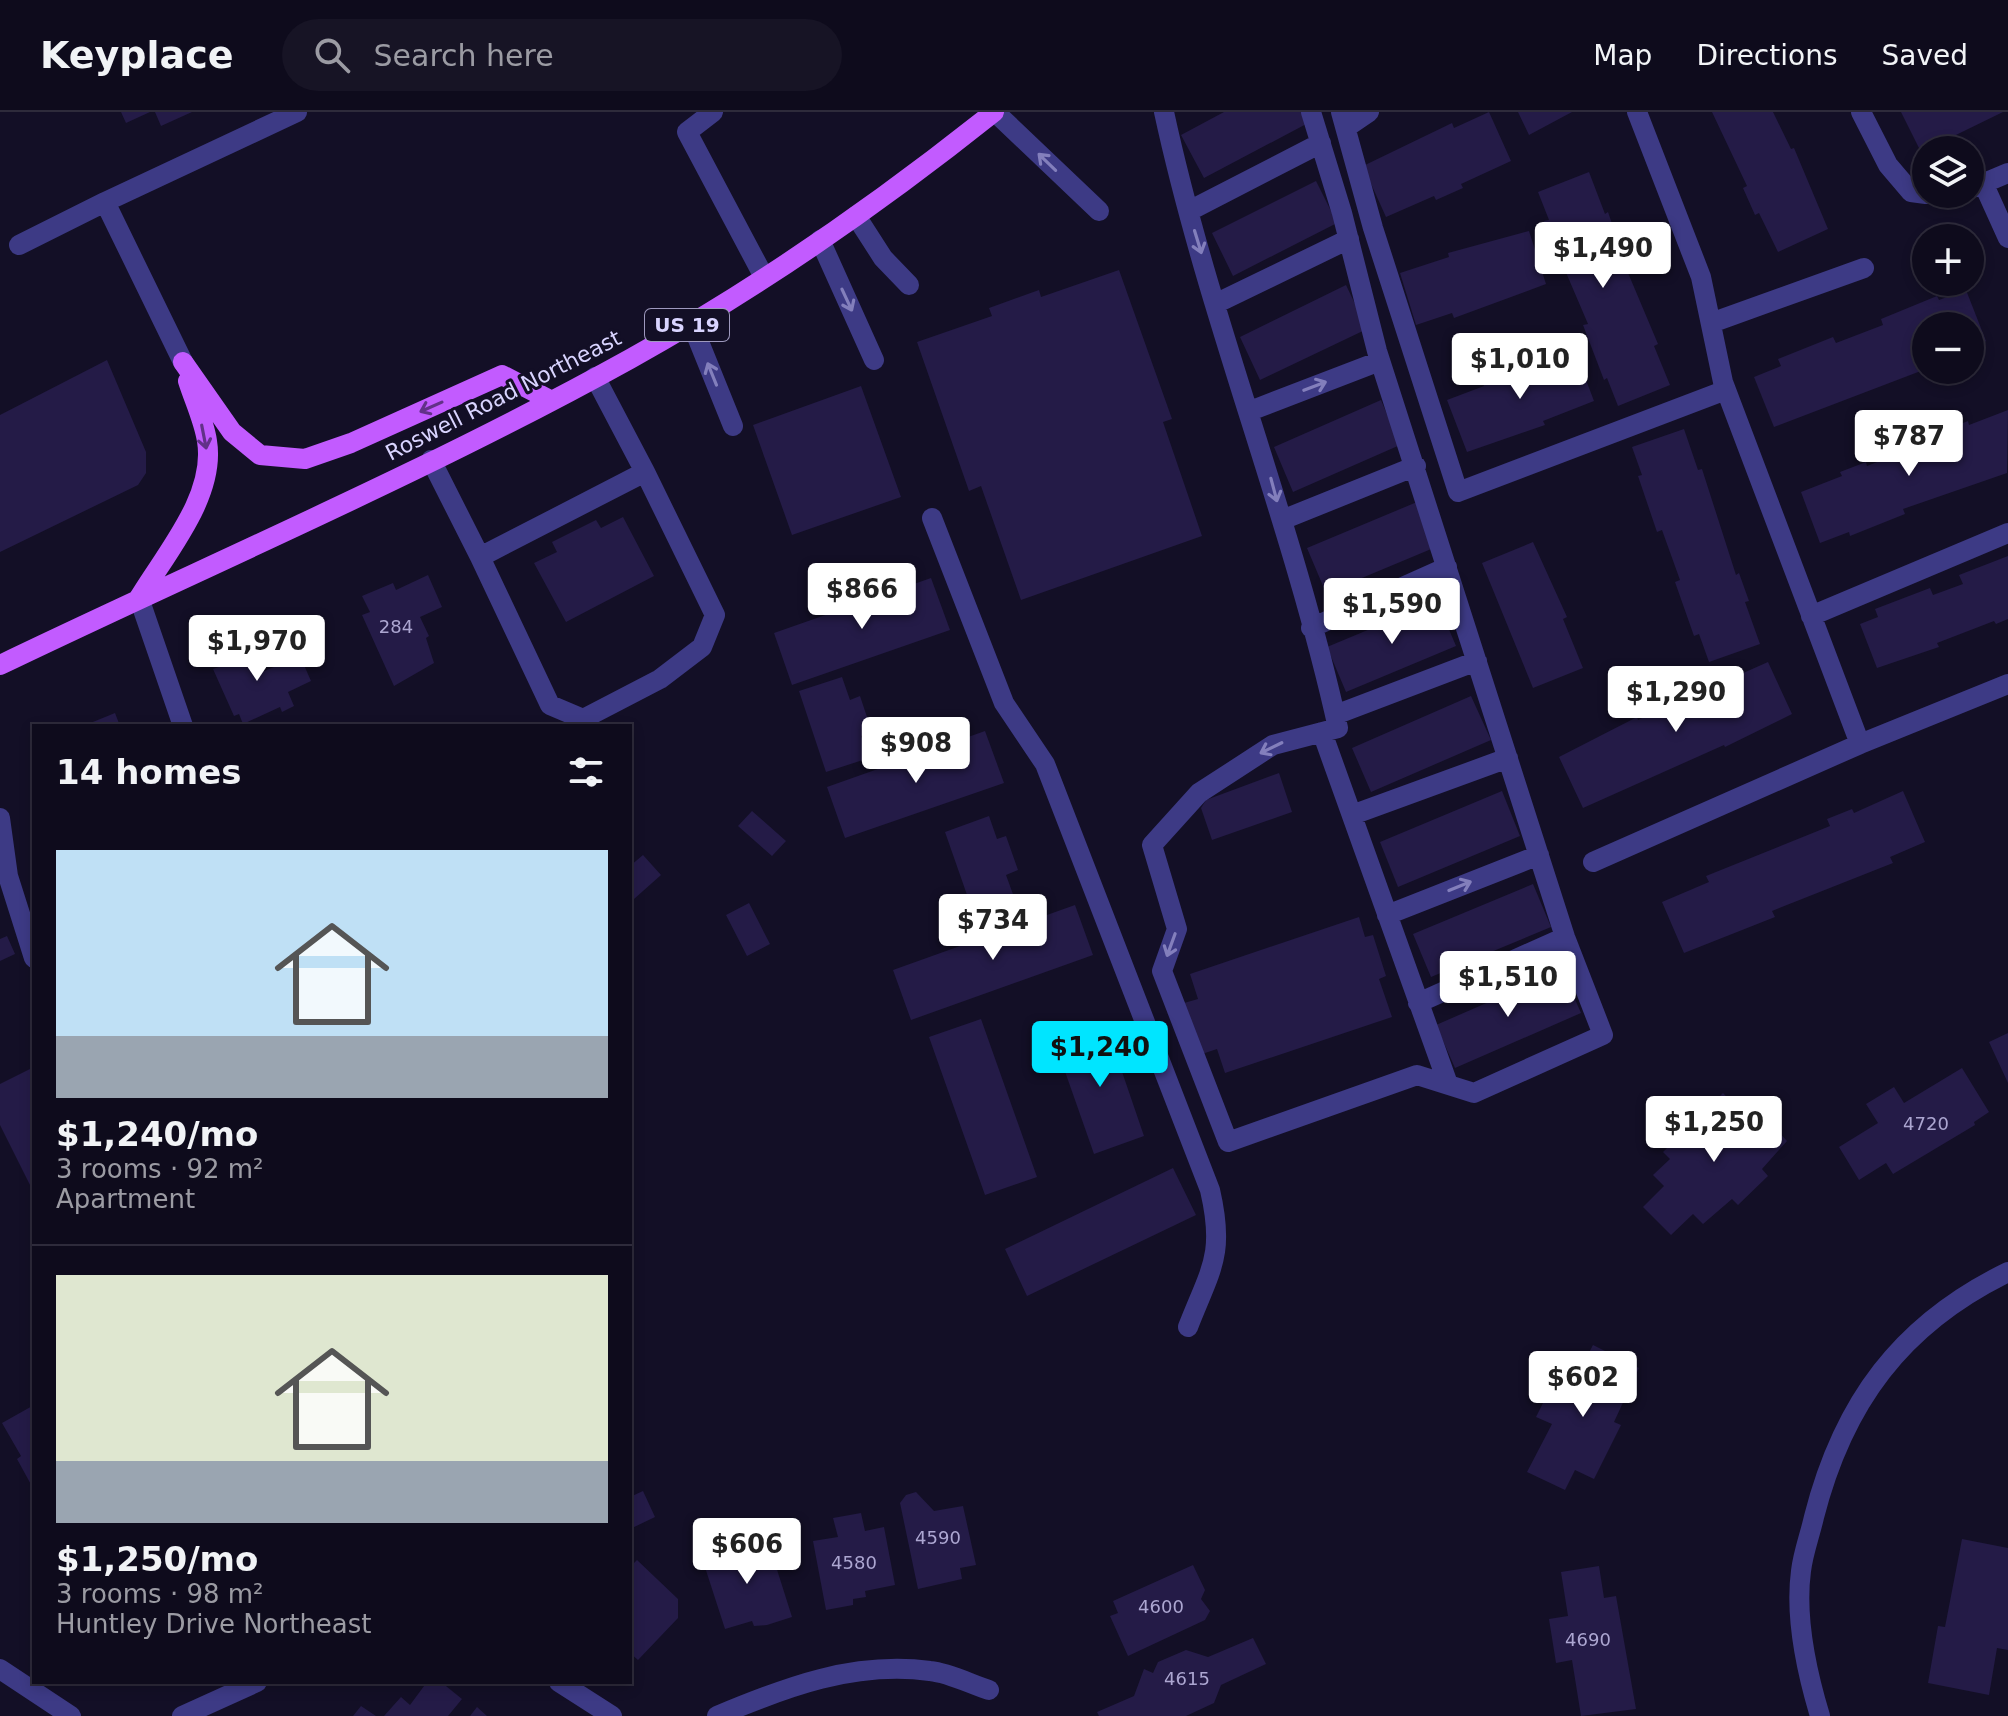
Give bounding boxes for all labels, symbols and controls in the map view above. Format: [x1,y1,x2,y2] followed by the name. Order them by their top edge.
[282,19,842,91] search box
[40,33,234,77] text: Keyplace
[310,33,354,77] icon: search
[374,38,554,73] text: Search here
[1593,39,1652,72] text: Map
[1696,39,1837,72] text: Directions
[1881,39,1968,72] text: Saved
[1912,136,1984,384] map controls
[1912,136,1984,208] button: layers
[1037,152,1057,171] one-way arrow
[1538,222,1668,290] pin: $1,490
[1912,224,1984,296] button: +
[1191,228,1206,254] one-way arrow
[1553,233,1653,263] text: $1,490
[840,288,855,312] one-way arrow
[645,309,729,341] road number: US 19
[1912,312,1984,384] button: −
[381,325,625,466] street label: Roswell Road Northeast
[1455,333,1585,401] pin: $1,010
[1470,344,1570,374] text: $1,010
[704,362,718,387] one-way arrow
[1302,378,1327,392] one-way arrow
[419,400,444,415] one-way arrow
[1862,410,1956,478] pin: $787
[1873,421,1945,451] text: $787
[198,423,213,449] one-way arrow
[1267,477,1282,503] one-way arrow
[815,563,909,631] pin: $866
[826,574,898,604] text: $866
[1327,578,1457,646] pin: $1,590
[1342,589,1442,619] text: $1,590
[192,615,322,683] pin: $1,970
[379,616,413,637] house number: 284
[207,626,307,656] text: $1,970
[1611,666,1741,734] pin: $1,290
[1626,677,1726,707] text: $1,290
[869,717,963,785] pin: $908
[880,728,952,758] text: $908
[1260,741,1284,756] one-way arrow
[564,750,608,794] icon: filters
[56,752,241,792] text: 14 homes
[1447,878,1472,892] one-way arrow
[946,894,1040,962] pin: $734
[260,902,404,1046] icon: home
[957,905,1029,935] text: $734
[1163,932,1178,957] one-way arrow
[1443,951,1573,1019] pin: $1,510
[1458,962,1558,992] text: $1,510
[1035,1021,1165,1089] pin: $1,240
[1050,1032,1150,1062] text: $1,240
[1649,1096,1779,1164] pin: $1,250
[1664,1107,1764,1137] text: $1,250
[1903,1113,1949,1134] house number: 4720
[56,1114,258,1154] text: $1,240/mo
[56,1154,264,1184] text: 3 rooms · 92 m²
[56,1184,195,1214] text: Apartment
[260,1327,404,1471] icon: home
[1536,1351,1630,1419] pin: $602
[1547,1362,1619,1392] text: $602
[700,1518,794,1586] pin: $606
[915,1527,961,1548] house number: 4590
[711,1529,783,1559] text: $606
[56,1539,258,1579] text: $1,250/mo
[831,1552,877,1573] house number: 4580
[56,1579,264,1609] text: 3 rooms · 98 m²
[1138,1596,1184,1617] house number: 4600
[56,1609,372,1639] text: Huntley Drive Northeast
[1565,1629,1611,1650] house number: 4690
[1164,1668,1210,1689] house number: 4615

